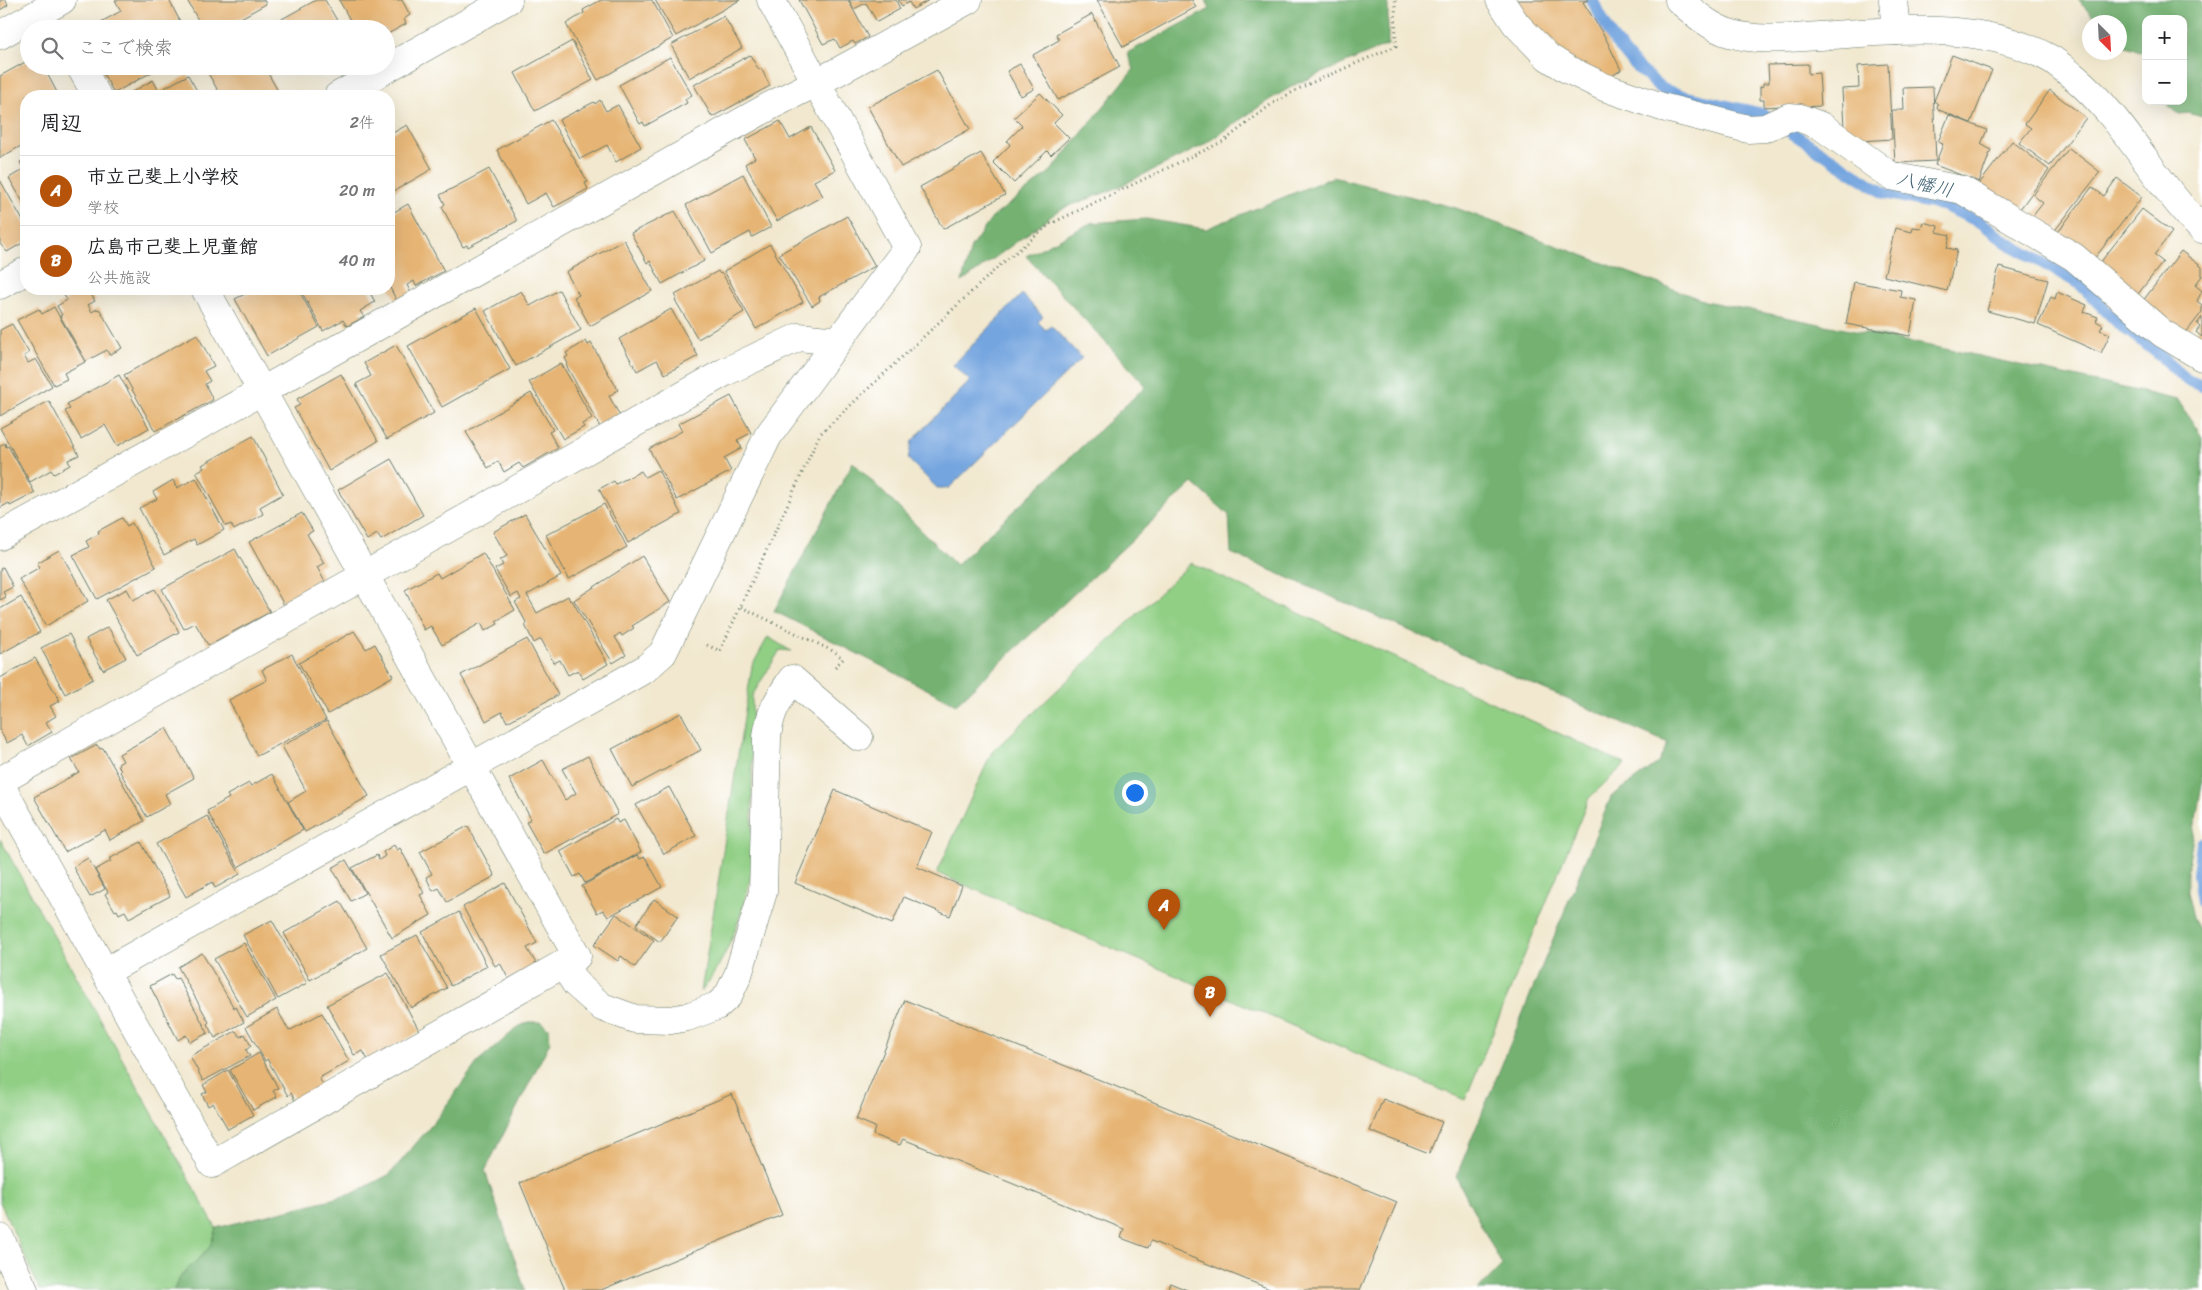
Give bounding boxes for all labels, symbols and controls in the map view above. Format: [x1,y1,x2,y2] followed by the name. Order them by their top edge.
[2082,15,2127,60] north arrow
[2142,15,2187,105] map controls
[2142,15,2187,60] button: +
[20,20,395,75] search box
[78,31,173,64] text: ここで検索
[38,34,66,62] icon: search
[2142,60,2187,105] button: −
[40,104,82,142] text: 周辺
[350,108,375,137] text: 2件
[87,160,239,193] text: 市立己斐上小学校
[1893,161,1957,207] water label: 八幡川
[51,176,61,205] text: A
[339,176,375,205] text: 20 m
[87,193,119,222] text: 学校
[87,230,258,263] text: 広島市己斐上児童館
[51,246,61,275] text: B
[338,246,375,275] text: 40 m
[87,263,151,292] text: 公共施設
[1122,780,1148,806] your location
[1148,889,1180,930] pin: A
[1194,976,1226,1017] pin: B

